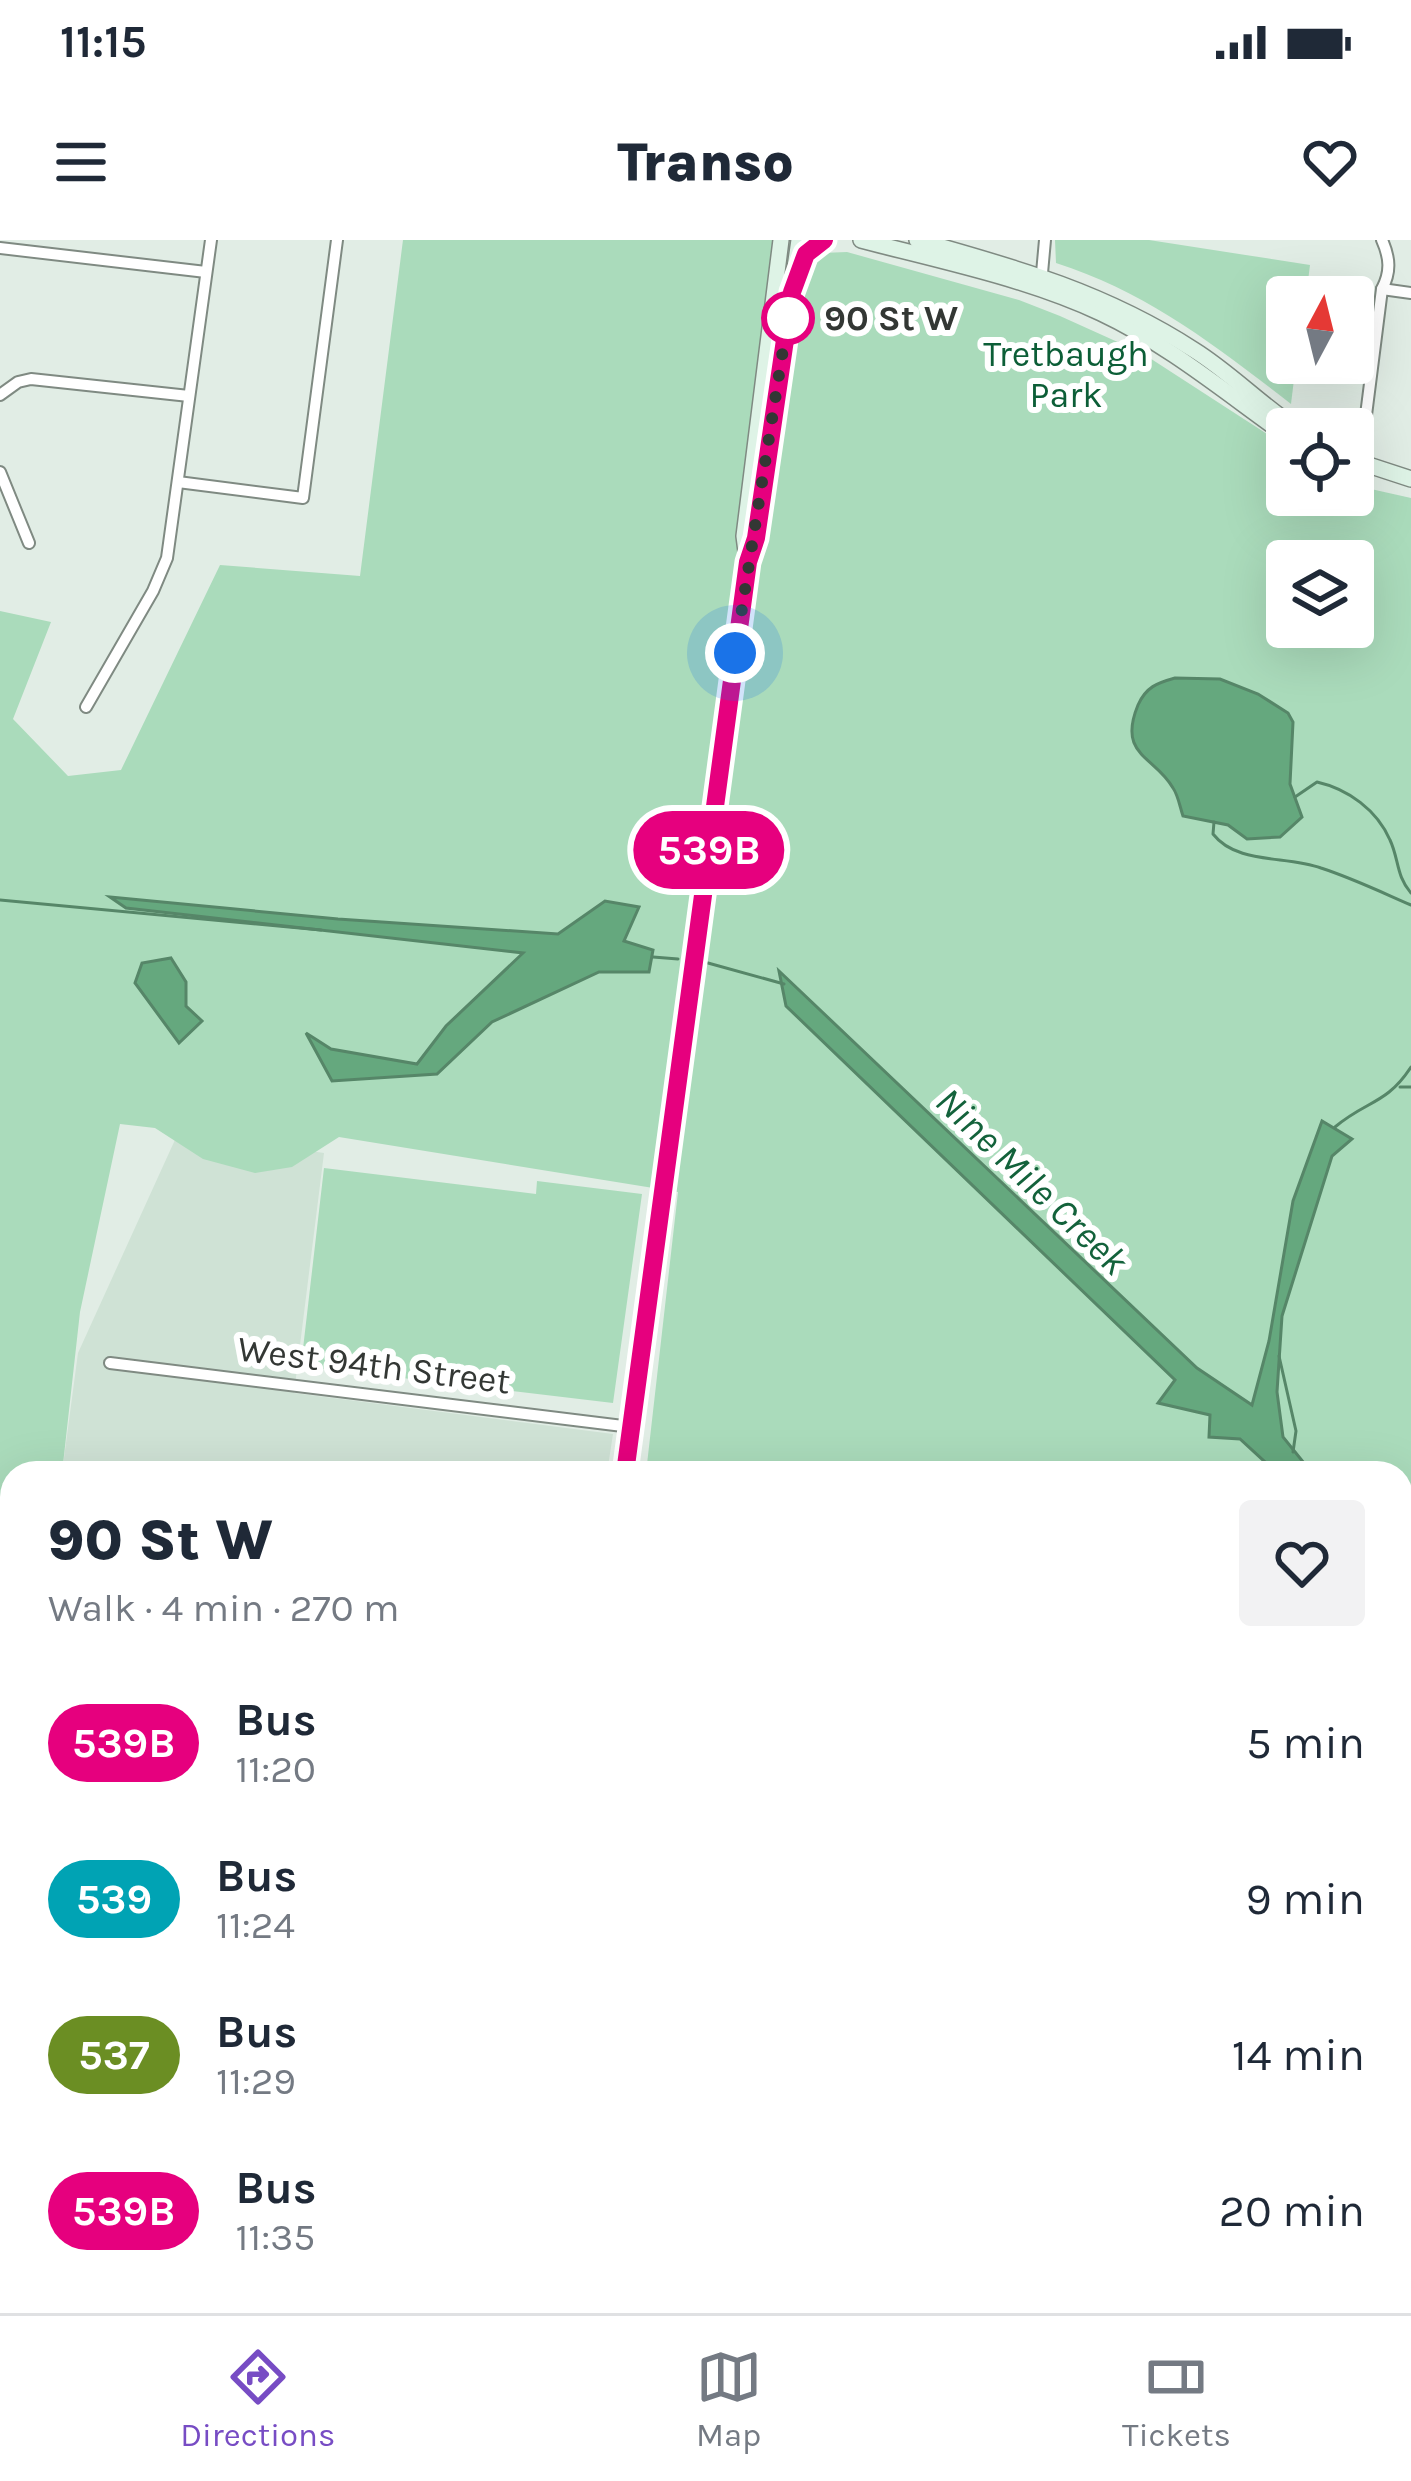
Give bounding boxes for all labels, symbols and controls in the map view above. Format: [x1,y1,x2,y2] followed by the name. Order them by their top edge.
[60,16,146,68] text: 11:15
[48,129,114,195] icon: menu
[1297,129,1363,195] icon: heart
[617,130,794,194] text: Transo
[1266,276,1374,384] north arrow
[1266,276,1374,648] map controls
[763,293,813,343] marker: 90 St W
[824,297,958,339] place label: 90 St W
[983,333,1149,416] park label: Tretbaugh Park
[1266,408,1374,516] button: locate
[1266,540,1374,648] button: layers
[705,623,765,683] your location
[625,811,793,889] line badge: 539B
[657,825,761,875] text: 539B
[926,1078,1139,1285] water label: Nine Mile Creek
[235,1327,513,1403] street label: West 94th Street
[1239,1500,1365,1626] button: heart
[48,1507,273,1573] text: 90 St W
[48,1585,399,1631] text: Walk · 4 min · 270 m
[235,1694,317,1746] text: Bus
[1246,1717,1365,1769] text: 5 min
[72,1718,175,1768] text: 539B
[235,1746,316,1792] text: 11:20
[216,1850,297,1902] text: Bus
[1246,1873,1365,1925] text: 9 min
[76,1874,152,1924] text: 539
[216,1902,295,1948] text: 11:24
[216,2006,297,2058] text: Bus
[1232,2029,1365,2081] text: 14 min
[78,2030,150,2080] text: 537
[216,2058,296,2104] text: 11:29
[235,2162,317,2214] text: Bus
[1219,2185,1365,2237] text: 20 min
[72,2186,175,2236] text: 539B
[235,2214,315,2260] text: 11:35
[180,2344,335,2454] tab: Directions
[696,2344,762,2454] tab: Map
[1122,2344,1231,2454] tab: Tickets

